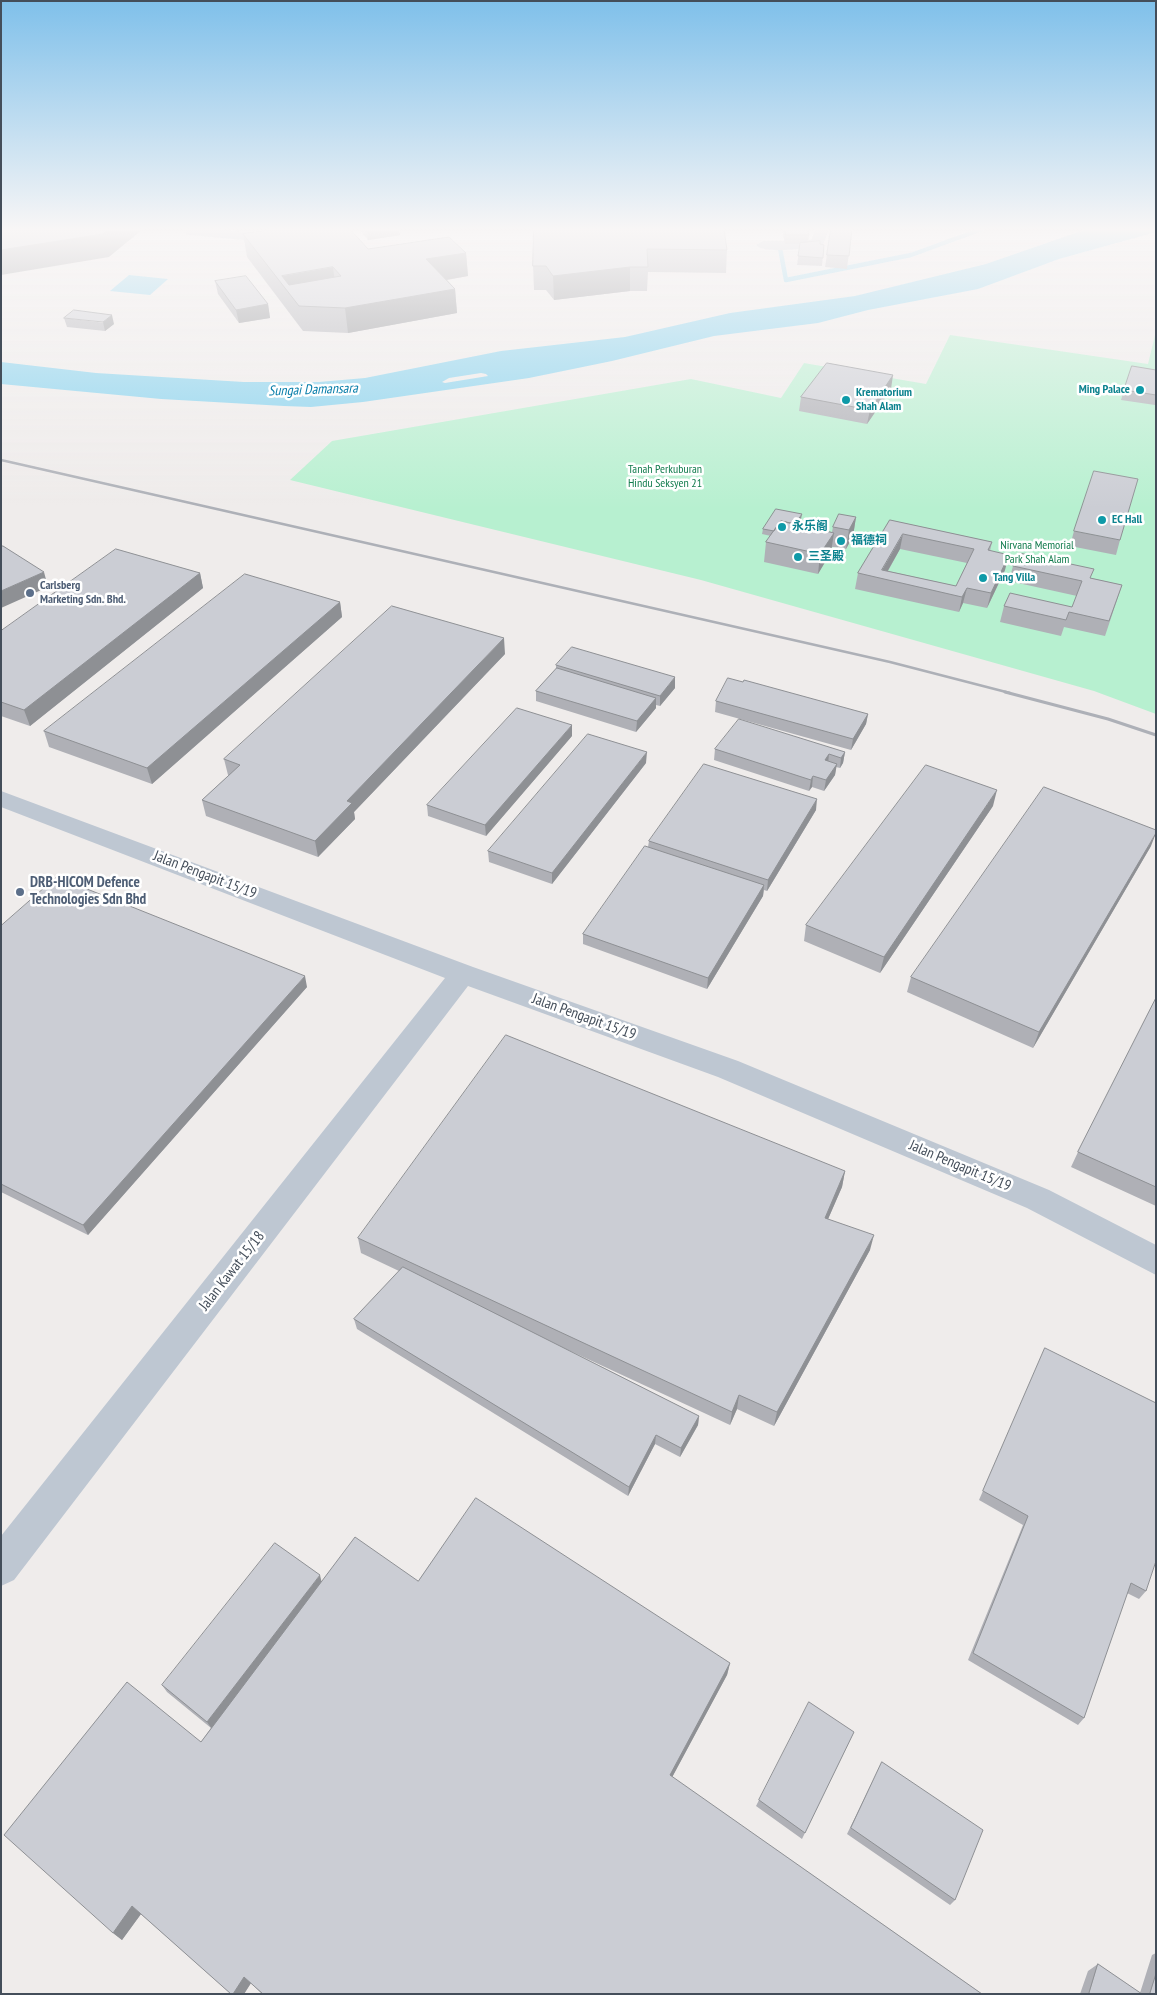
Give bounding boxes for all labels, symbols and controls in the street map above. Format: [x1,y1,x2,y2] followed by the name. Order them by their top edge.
[268,380,358,400] water label: Sungai Damansara
[1079,383,1130,397] place label: Ming Palace
[1134,384,1146,396] marker: Ming Palace
[856,386,912,414] place label: Krematorium Shah Alam
[840,394,852,406] marker: Krematorium Shah Alam
[628,463,702,491] park label: Tanah Perkuburan Hindu Seksyen 21
[1112,513,1142,527] place label: EC Hall
[1096,514,1108,526] marker: EC Hall
[792,520,828,534] place label: 永乐阁
[776,521,788,533] marker: 永乐阁
[851,534,887,548] place label: 福德祠
[835,535,847,547] marker: 福德祠
[1000,539,1074,567] park label: Nirvana Memorial Park Shah Alam
[808,550,844,564] place label: 三圣殿
[792,551,804,563] marker: 三圣殿
[993,571,1035,585] place label: Tang Villa
[977,572,989,584] marker: Tang Villa
[40,579,126,607] place label: Carlsberg Marketing Sdn. Bhd.
[24,587,36,599] marker: Carlsberg Marketing Sdn. Bhd.
[151,847,259,903] street label: Jalan Pengapit 15/19
[30,874,146,909] place label: DRB-HICOM Defence Technologies Sdn Bhd
[14,886,26,898] marker: DRB-HICOM Defence Technologies Sdn Bhd
[530,990,638,1044] street label: Jalan Pengapit 15/19
[906,1136,1014,1196] street label: Jalan Pengapit 15/19
[195,1228,269,1314] street label: Jalan Kawat 15/18

